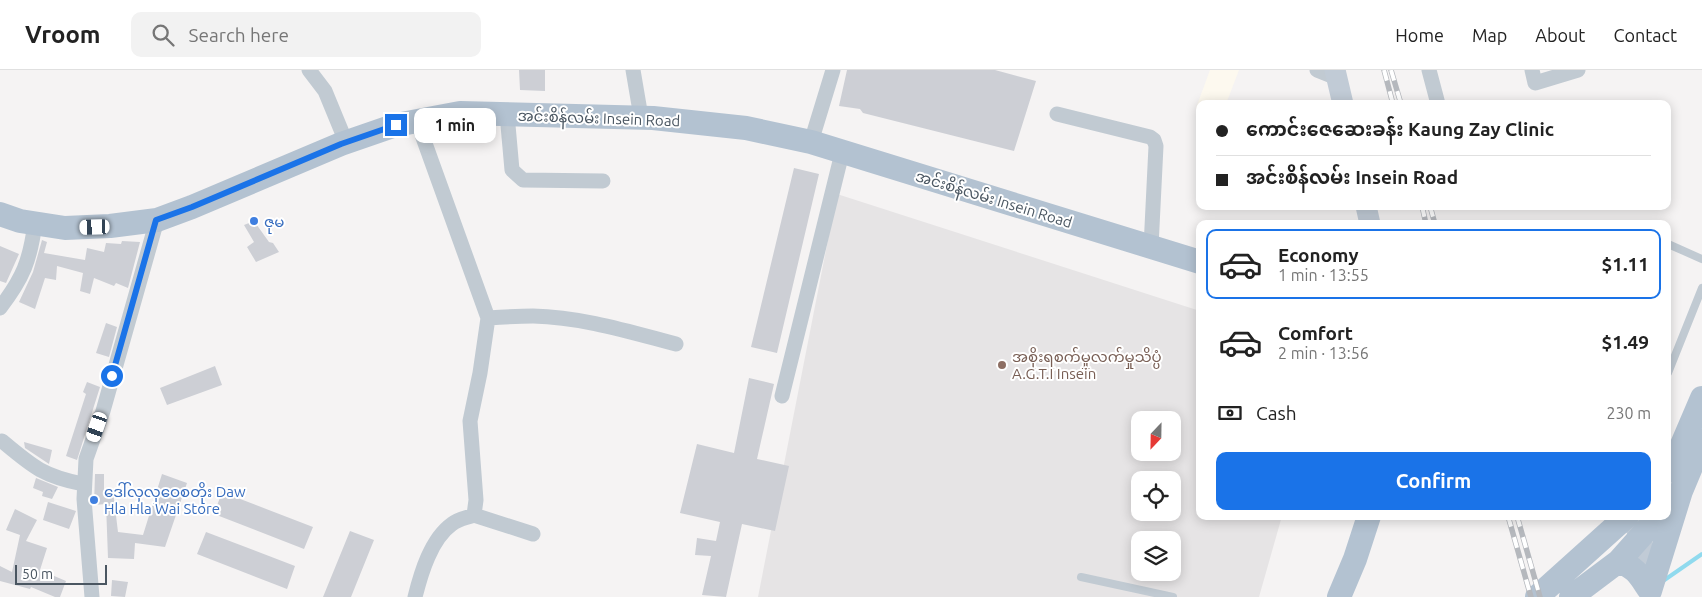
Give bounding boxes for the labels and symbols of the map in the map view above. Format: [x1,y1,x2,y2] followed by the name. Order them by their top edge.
[517,106,681,133] street label: အင်းစိန်လမ်း Insein Road
[414,108,496,142] callout: 1 min
[385,114,407,136] route end
[913,166,1075,235] street label: အင်းစိန်လမ်း Insein Road
[264,213,284,234] place label: ဇုမ
[248,215,260,227] marker: ဇုမ
[79,219,110,235] car
[1012,347,1162,382] place label: အစိုးရစက်မှုလက်မှုသိပ္ပံ A.G.T.I Insein
[996,359,1008,371] marker: အစိုးရစက်မှုလက်မှုသိပ္ပံ A.G.T.I Insein
[101,365,123,387] route start
[85,410,108,444] car
[1131,411,1181,461] north arrow
[104,482,246,517] place label: ဒေါ်လှလှဝေစတိုး Daw Hla Hla Wai Store
[88,494,100,506] marker: ဒေါ်လှလှဝေစတိုး Daw Hla Hla Wai Store
[15,562,108,585] scale bar

